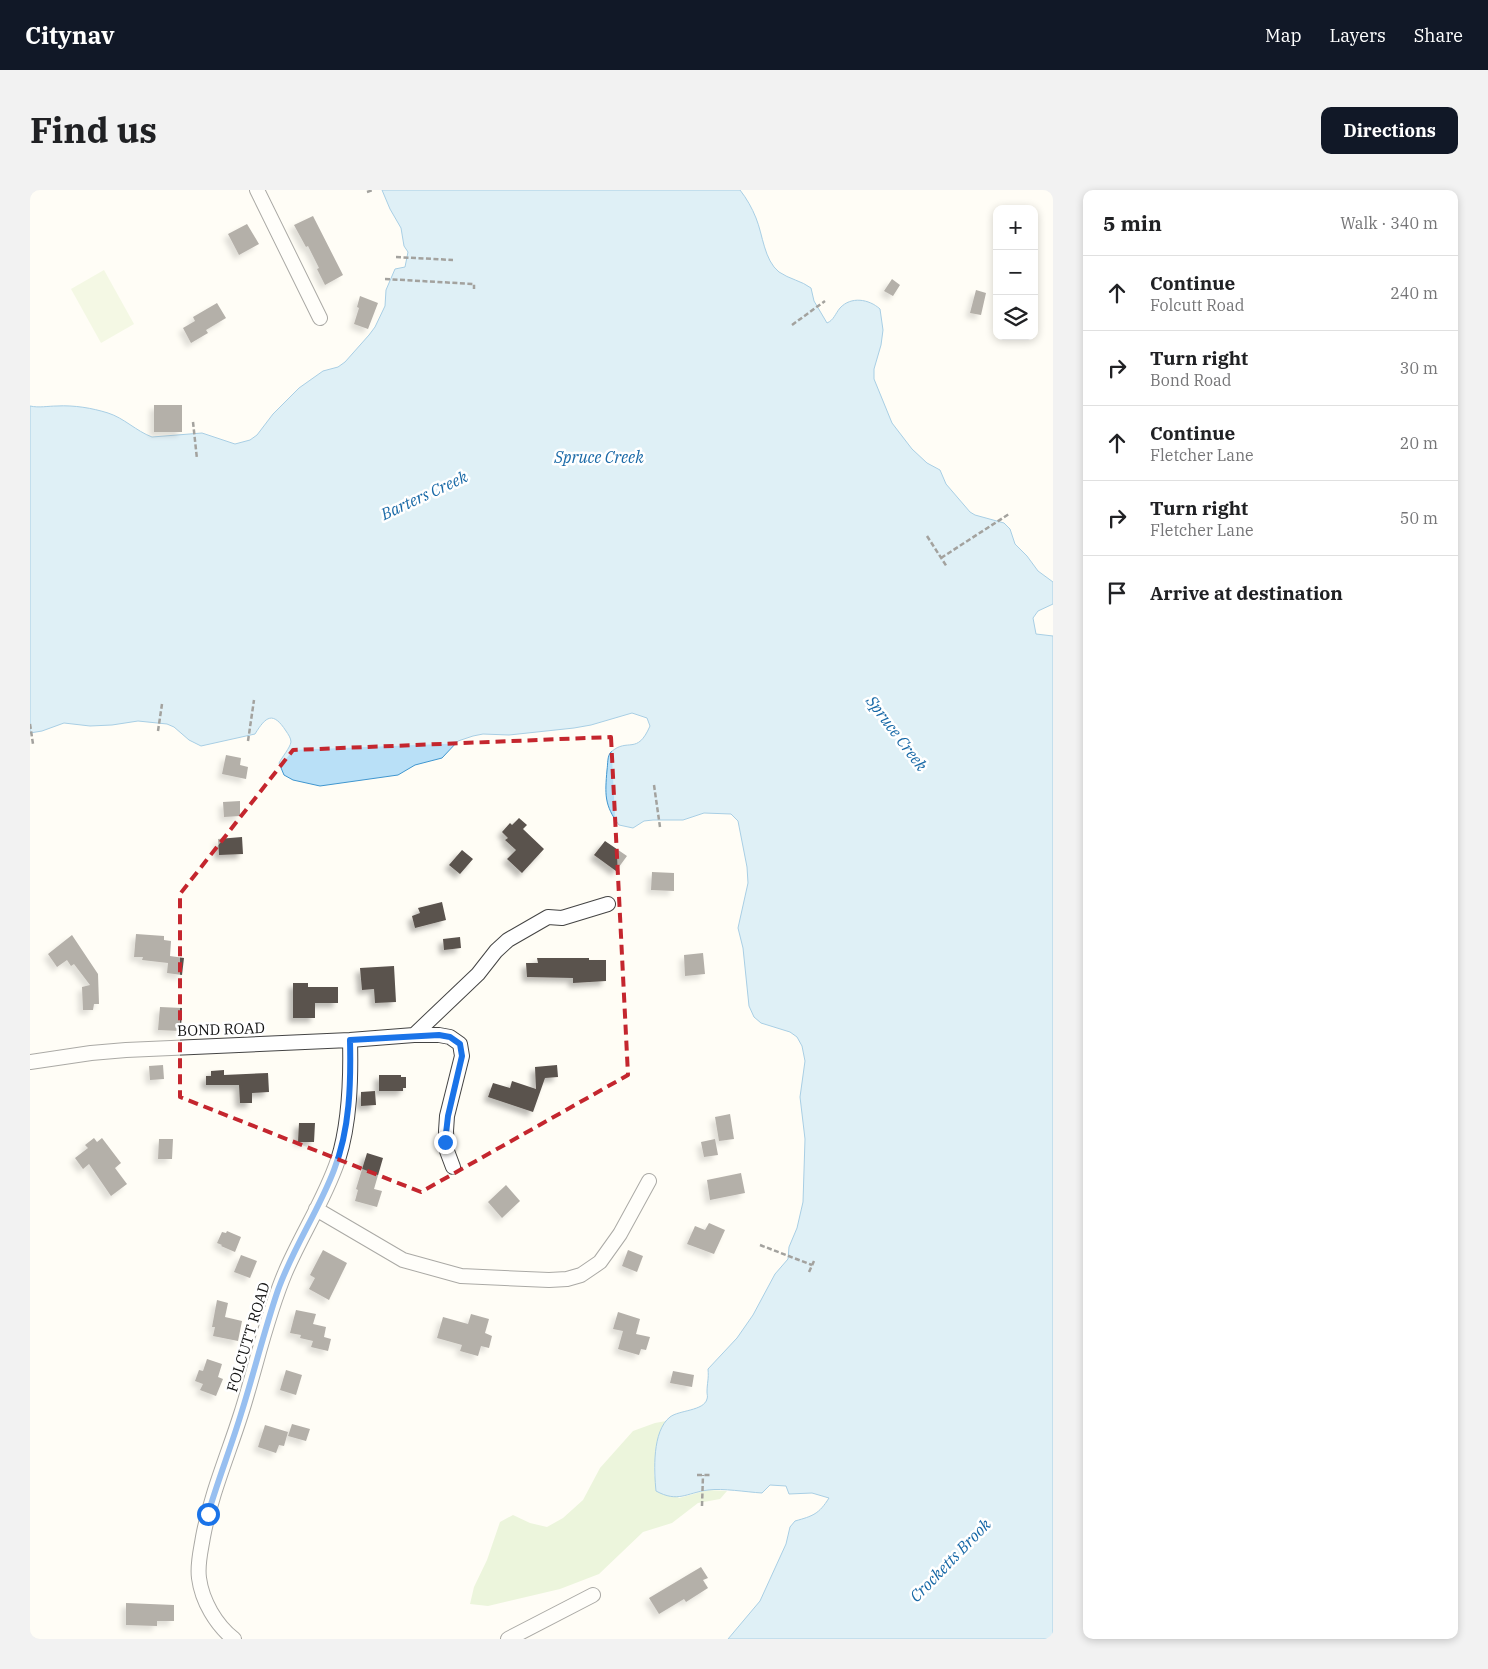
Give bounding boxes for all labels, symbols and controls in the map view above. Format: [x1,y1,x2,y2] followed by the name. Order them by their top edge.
[25,19,114,51] text: Citynav
[1265,24,1302,47] text: Map
[1330,24,1386,47] text: Layers
[1414,24,1463,47] text: Share
[30,107,157,153] text: Find us
[1321,107,1458,154] button: Directions
[993,205,1038,340] map controls
[993,205,1038,250] button: +
[1103,209,1162,237] text: 5 min
[1340,213,1438,233] text: Walk · 340 m
[993,250,1038,295] button: −
[1150,271,1235,295] text: Continue
[1103,279,1131,307] icon: ahead
[1390,283,1438,303] text: 240 m
[993,295,1038,340] button: layers
[1150,295,1244,315] text: Folcutt Road
[1150,346,1248,370] text: Turn right
[1103,354,1131,382] icon: right
[1400,358,1438,378] text: 30 m
[1150,370,1232,390] text: Bond Road
[1150,421,1235,445] text: Continue
[1103,429,1131,457] icon: ahead
[1400,433,1438,453] text: 20 m
[1150,445,1254,465] text: Fletcher Lane
[553,447,644,467] water label: Spruce Creek
[377,466,471,524] water label: Barters Creek
[1150,496,1248,520] text: Turn right
[1103,504,1131,532] icon: right
[1400,508,1438,528] text: 50 m
[1150,520,1254,540] text: Fletcher Lane
[1103,579,1131,607] icon: arrive
[1150,581,1343,605] text: Arrive at destination
[861,690,932,775] water label: Spruce Creek
[177,1018,265,1040] street label: BOND ROAD
[434,1131,457,1154] route end
[222,1280,274,1394] street label: FOLCUTT ROAD
[197,1503,220,1526] route start
[905,1514,995,1606] water label: Crocketts Brook

